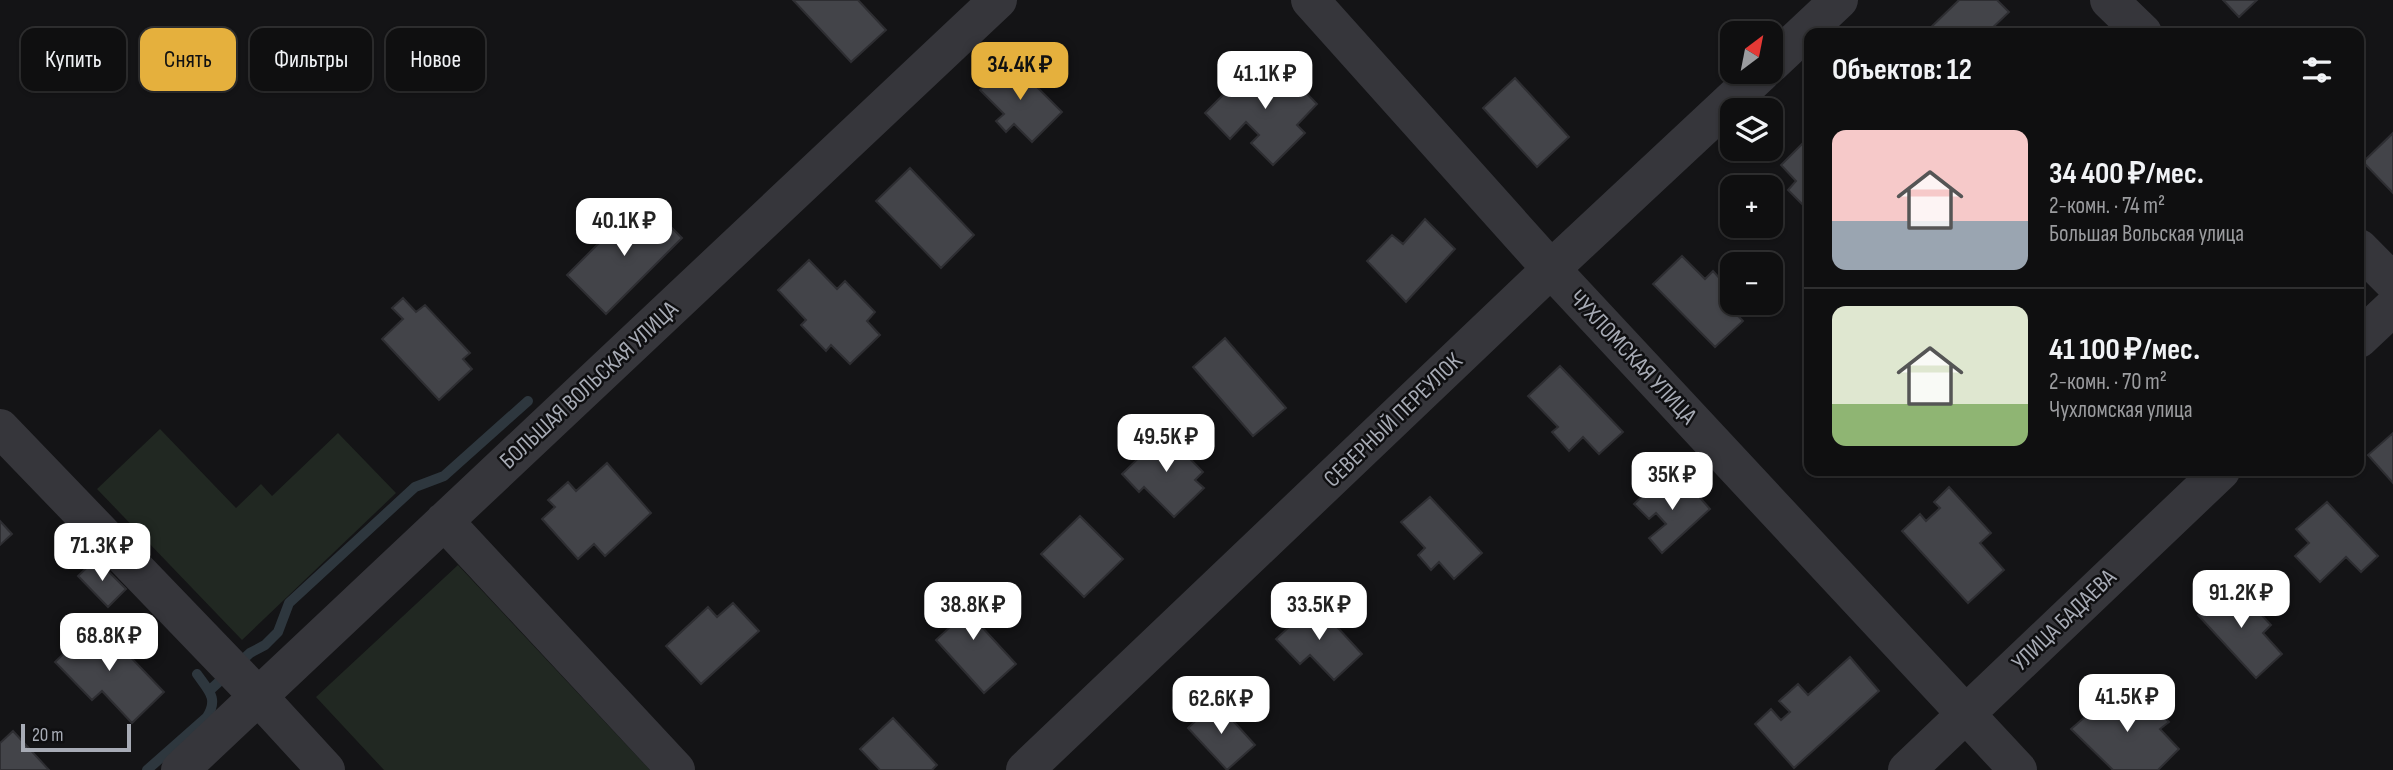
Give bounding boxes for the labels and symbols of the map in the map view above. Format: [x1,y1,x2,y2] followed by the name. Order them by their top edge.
[1720,21,1783,84] north arrow
[955,42,1085,102] pin: 34.4K ₽
[1200,52,1330,111] pin: 41.1K ₽
[559,198,689,258] pin: 40.1K ₽
[1563,284,1703,431] street label: ЧУХЛОМСКАЯ УЛИЦА
[494,294,685,475] street label: БОЛЬШАЯ ВОЛЬСКАЯ УЛИЦА
[1318,346,1468,493] street label: СЕВЕРНЫЙ ПЕРЕУЛОК
[1101,414,1231,474] pin: 49.5K ₽
[1623,452,1721,512] pin: 35K ₽
[37,524,167,583] pin: 71.3K ₽
[2006,563,2123,677] street label: УЛИЦА БАДАЕВА
[2176,570,2306,630] pin: 91.2K ₽
[908,582,1038,642] pin: 38.8K ₽
[1254,582,1384,642] pin: 33.5K ₽
[44,614,174,673] pin: 68.8K ₽
[2062,674,2192,734] pin: 41.5K ₽
[1156,676,1286,736] pin: 62.6K ₽
[21,721,131,753] scale bar

